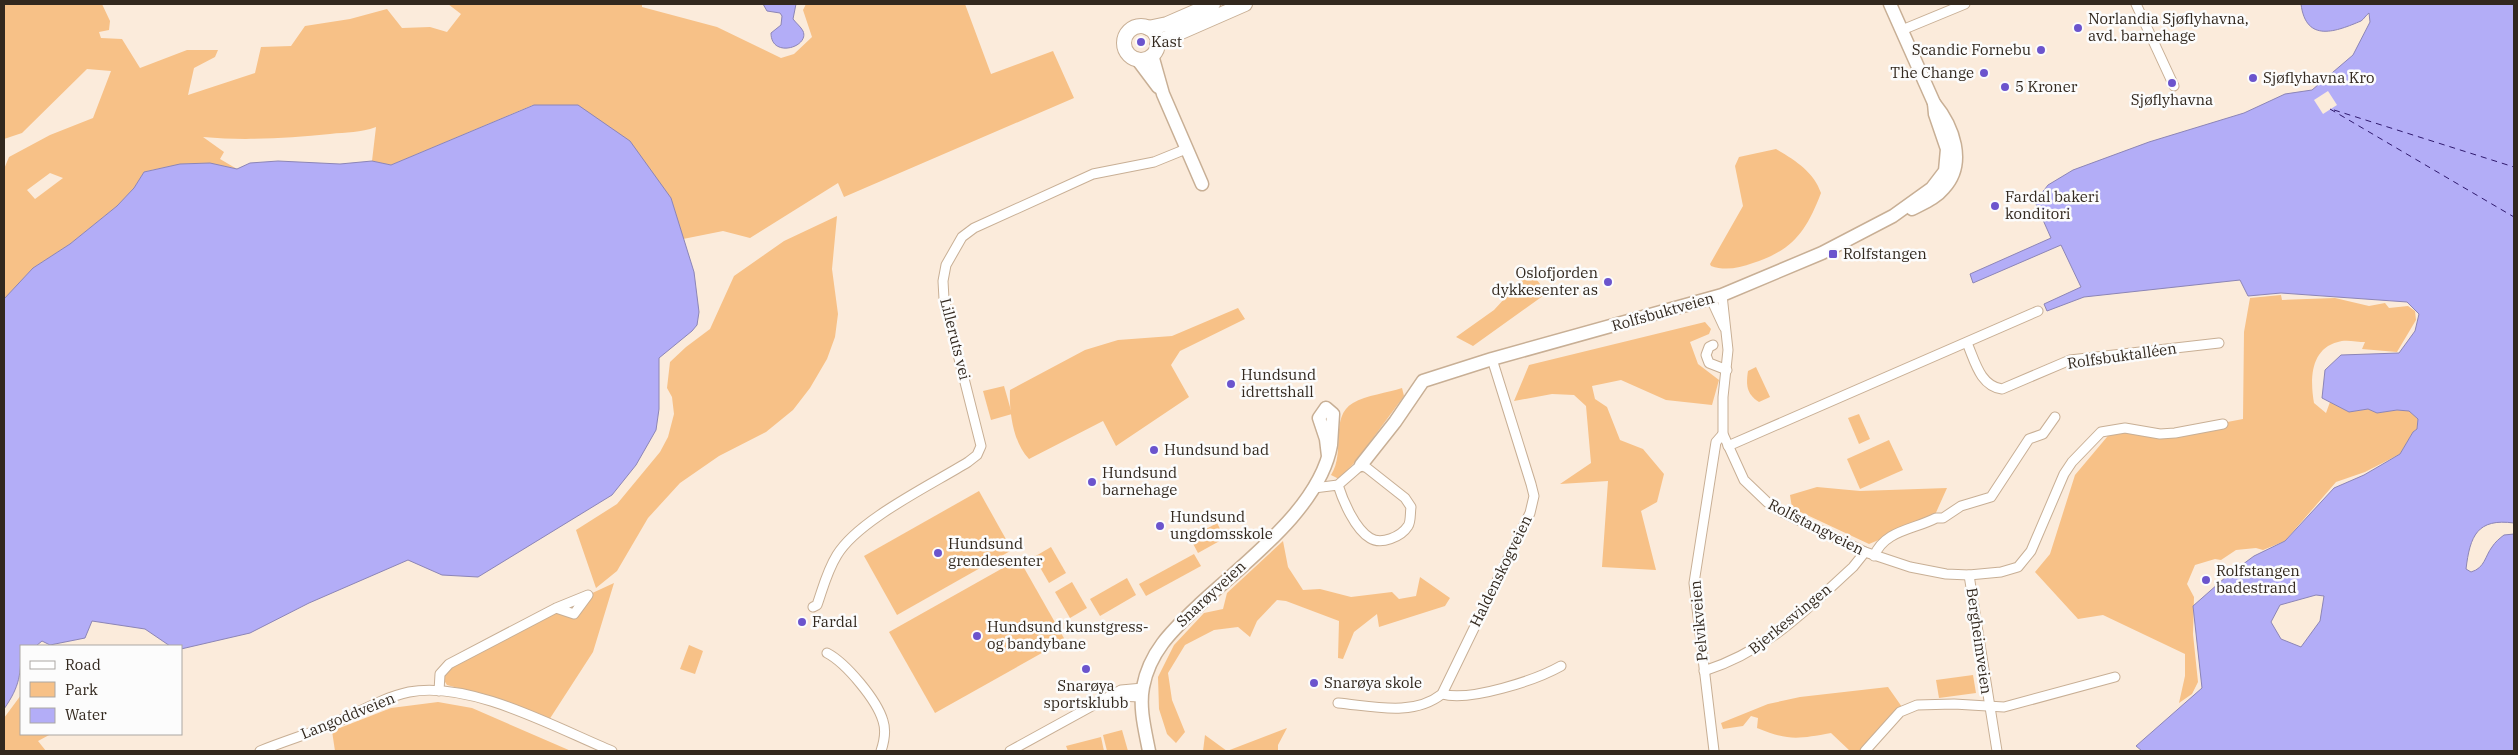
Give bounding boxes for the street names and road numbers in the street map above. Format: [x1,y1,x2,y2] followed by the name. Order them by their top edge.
[1609,288,1717,335] street label: Rolfsbuktveien
[936,296,975,382] street label: Lilleruts vei
[2066,338,2178,373] street label: Rolfsbuktalléen
[1765,494,1868,559] street label: Rolfstangveien
[1465,511,1536,630] street label: Haldenskogveien
[1172,556,1250,631] street label: Snarøyveien
[1685,579,1712,662] street label: Pelvikveien
[1744,579,1835,658] street label: Bjerkesvingen
[1963,586,1996,696] street label: Bergheimveien
[298,688,398,743] street label: Langoddveien

